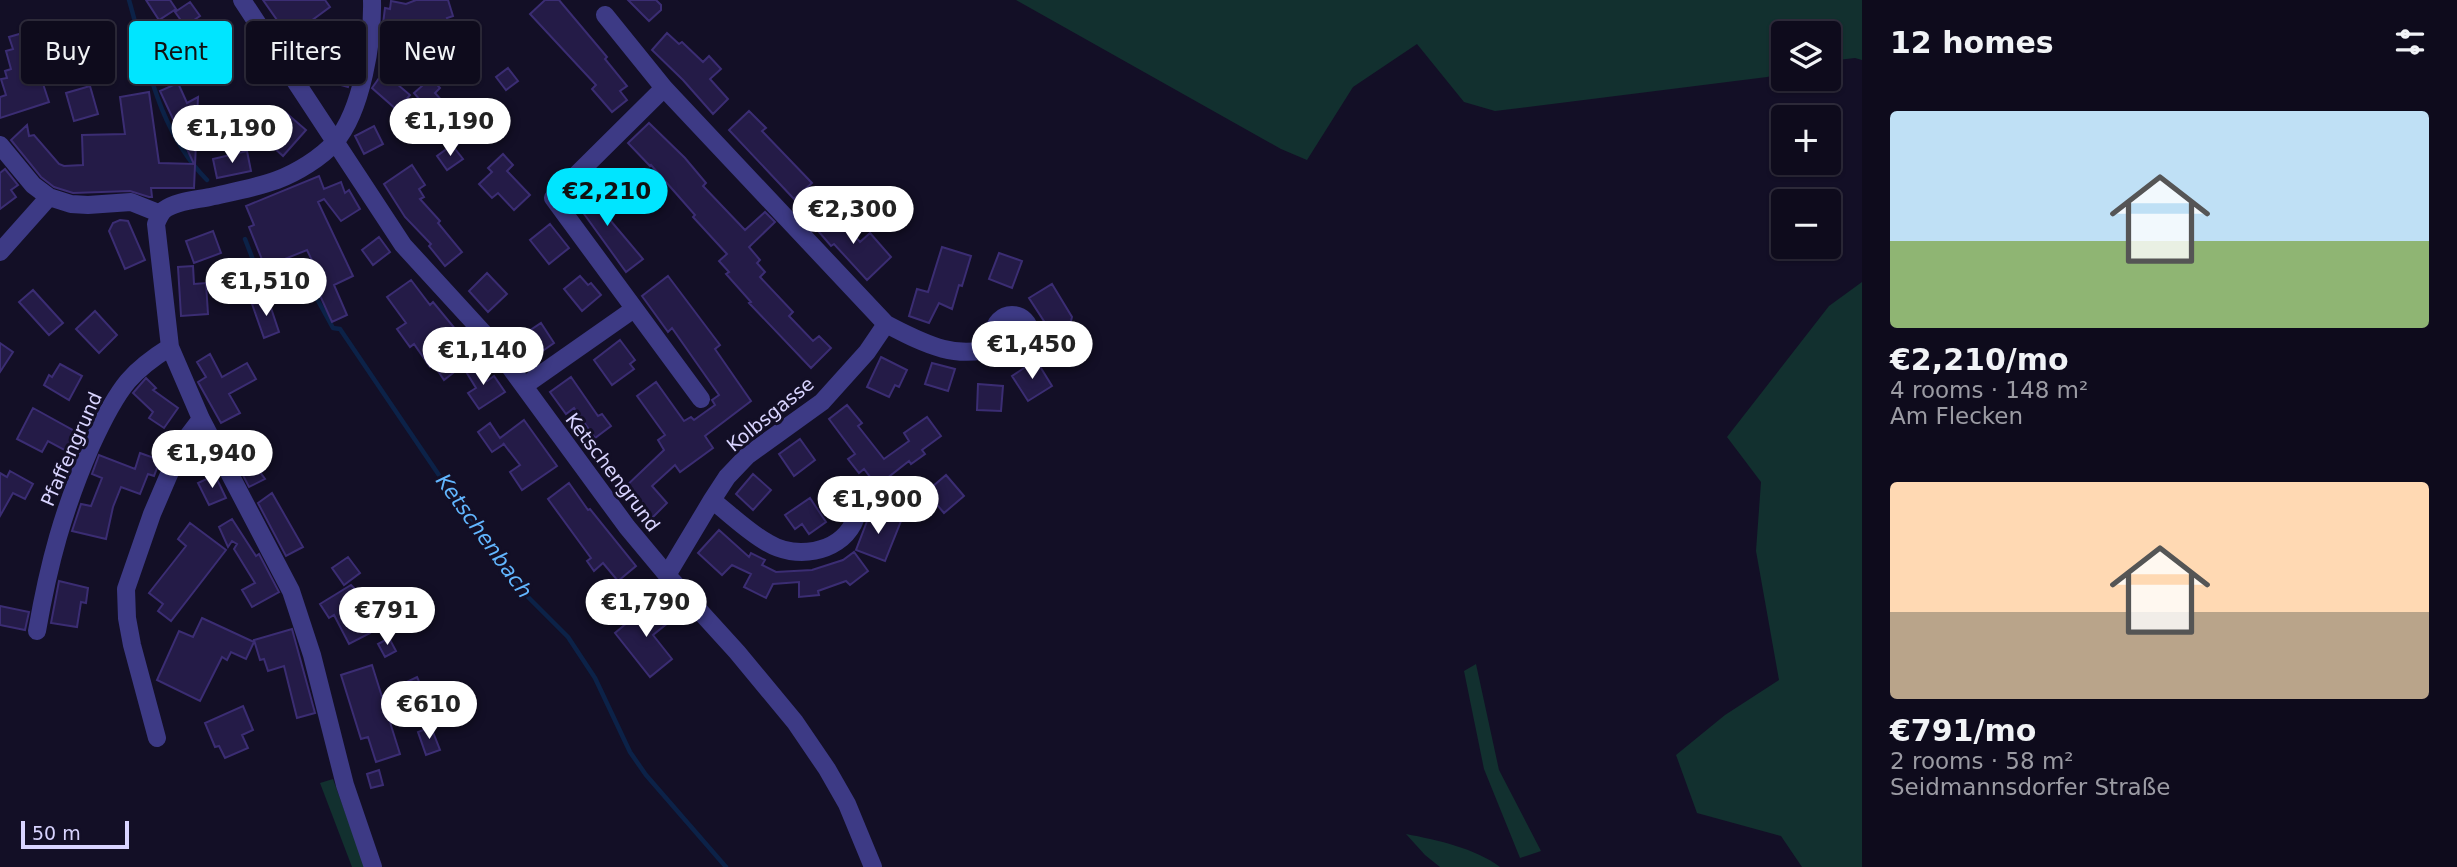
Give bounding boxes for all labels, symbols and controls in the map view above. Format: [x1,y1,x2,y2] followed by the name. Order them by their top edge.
[21,21,115,84] chip: Buy
[129,21,232,84] chip: Rent
[246,21,366,84] chip: Filters
[380,21,480,84] chip: New
[1771,21,1841,259] map controls
[1771,21,1841,91] button: layers
[2391,23,2429,61] icon: filters
[1890,25,2054,60] text: 12 homes
[393,99,507,158] pin: €1,190
[1771,105,1841,175] button: +
[175,106,289,165] pin: €1,190
[406,108,494,134] text: €1,190
[188,115,276,141] text: €1,190
[2097,156,2223,282] icon: home
[550,168,664,228] pin: €2,210
[563,178,651,204] text: €2,210
[796,187,910,246] pin: €2,300
[1771,189,1841,259] button: −
[809,196,897,222] text: €2,300
[209,258,323,318] pin: €1,510
[222,268,310,294] text: €1,510
[975,322,1089,381] pin: €1,450
[426,328,540,387] pin: €1,140
[988,331,1076,357] text: €1,450
[439,337,527,363] text: €1,140
[1890,342,2069,377] text: €2,210/mo
[722,372,818,456] street label: Kolbsgasse
[1890,377,2088,403] text: 4 rooms · 148 m²
[36,389,106,509] street label: Pfaffengrund
[1890,403,2023,429] text: Am Flecken
[561,408,665,536] street label: Ketschengrund
[155,430,269,490] pin: €1,940
[168,440,256,466] text: €1,940
[431,469,537,603] water label: Ketschenbach
[821,476,935,536] pin: €1,900
[834,486,922,512] text: €1,900
[2097,527,2223,653] icon: home
[589,580,703,639] pin: €1,790
[346,588,428,647] pin: €791
[602,589,690,615] text: €1,790
[355,597,419,623] text: €791
[388,682,470,741] pin: €610
[397,691,461,717] text: €610
[1890,713,2036,748] text: €791/mo
[1890,748,2074,774] text: 2 rooms · 58 m²
[1890,774,2170,800] text: Seidmannsdorfer Straße
[21,818,130,850] scale bar
[32,822,81,844] text: 50 m

